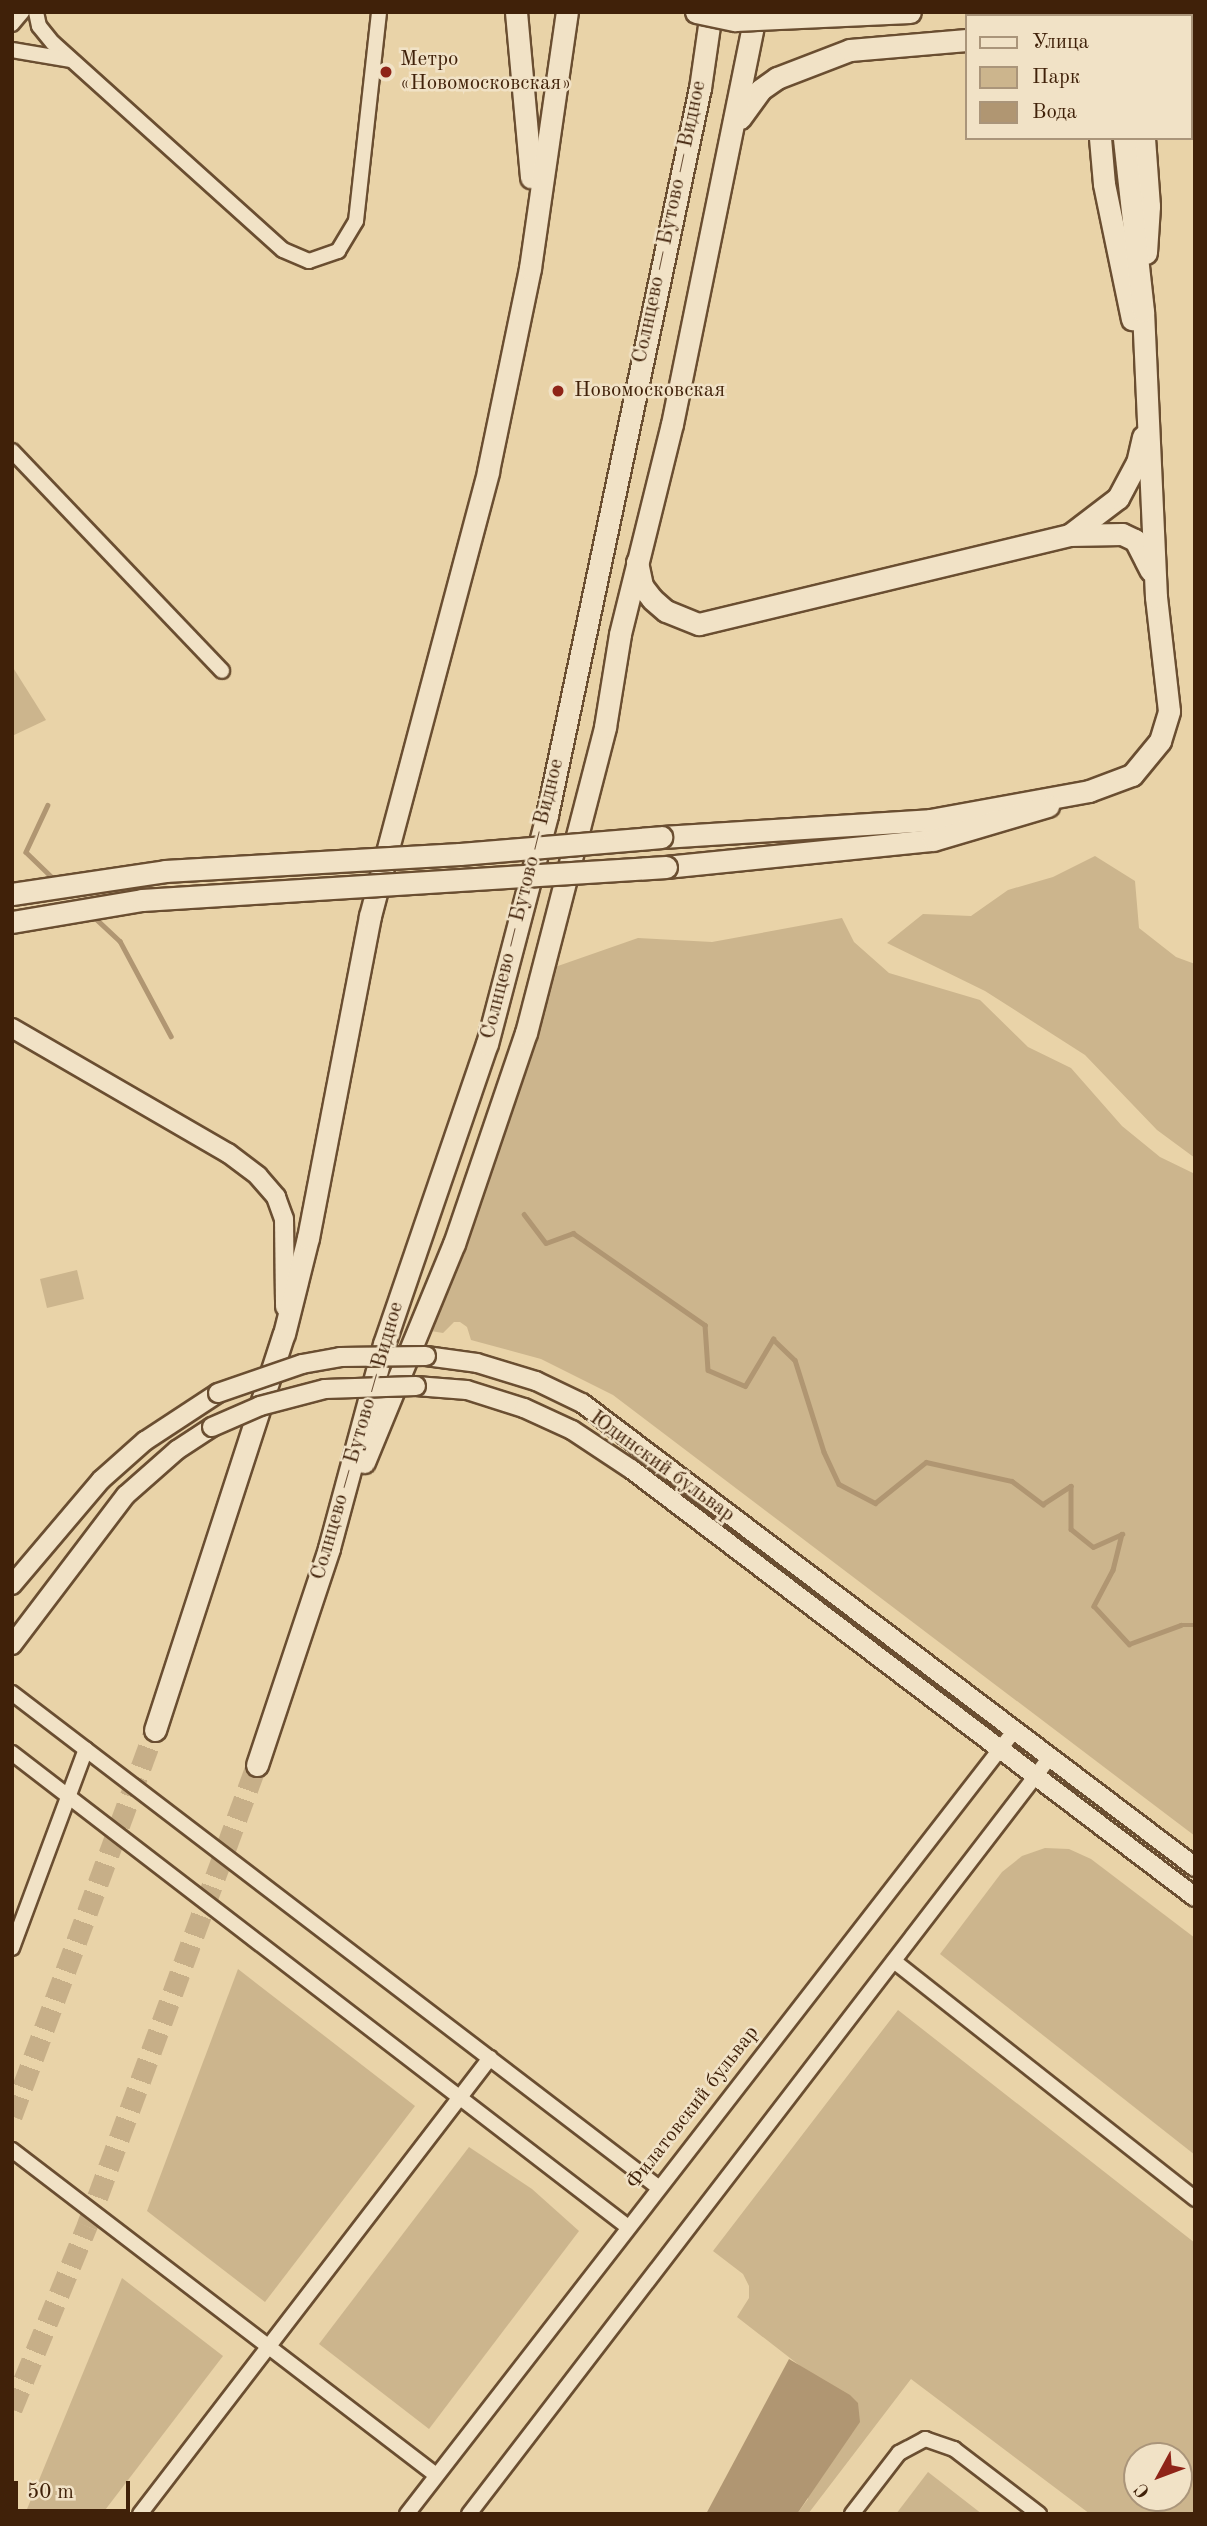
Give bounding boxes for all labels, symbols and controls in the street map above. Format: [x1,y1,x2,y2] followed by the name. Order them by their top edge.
[965,14,1193,140] legend
[1032,32,1089,53] text: Улица
[400,47,571,97] place label: Метро «Новомосковская»
[378,64,394,80] marker: Метро «Новомосковская»
[1032,67,1080,88] text: Парк
[628,78,712,366] street label: Солнцево — Бутово — Видное
[1032,102,1077,123] text: Вода
[574,378,725,404] place label: Новомосковская
[548,381,568,401] marker: Новомосковская
[476,756,570,1042] street label: Солнцево — Бутово — Видное
[306,1299,410,1583] street label: Солнцево — Бутово — Видное
[585,1406,739,1528] street label: Юдинский бульвар
[621,2021,765,2195] street label: Филатовский бульвар
[1123,2442,1193,2512] north arrow
[18,2466,133,2510] scale bar
[1132,2479,1155,2501] text: С
[27,2482,74,2503] text: 50 m

